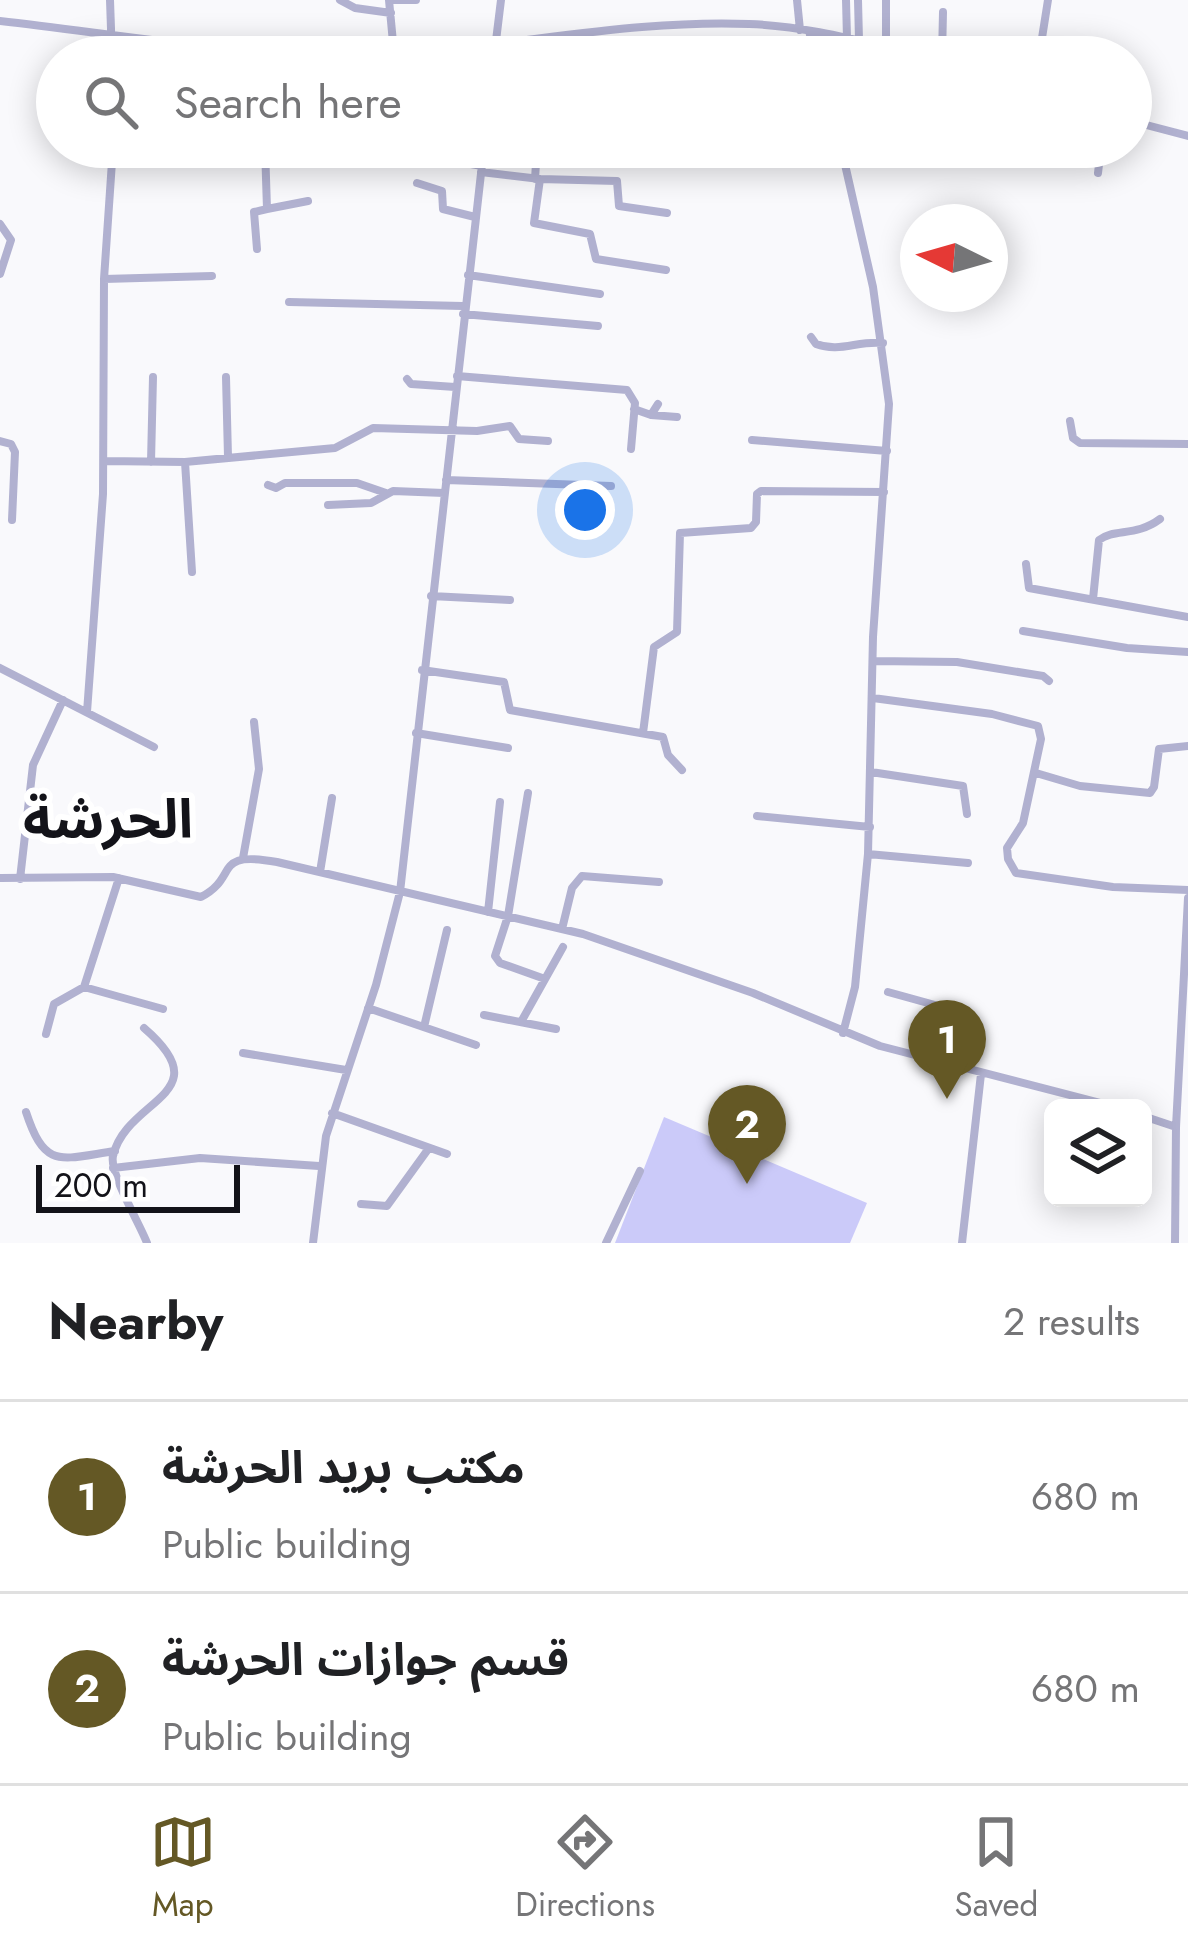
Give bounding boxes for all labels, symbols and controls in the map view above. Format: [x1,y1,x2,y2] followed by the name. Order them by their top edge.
[36,36,1152,168] search box
[78,69,144,135] icon: search
[174,70,402,135] text: Search here
[900,204,1008,312] north arrow
[555,480,615,540] your location
[23,780,193,858] district label: الحرشة
[908,1000,986,1099] pin: 1
[708,1085,786,1184] pin: 2
[1044,1099,1152,1207] map controls
[1044,1099,1152,1207] button: layers
[36,1159,240,1212] scale bar
[54,1162,148,1209] text: 200 m
[48,1284,223,1358] text: Nearby
[1003,1293,1140,1350] text: 2 results
[162,1435,525,1500] text: مكتب بريد الحرشة
[77,1468,97,1525] text: 1
[1031,1468,1140,1525] text: 680 m
[162,1516,412,1573] text: Public building
[162,1627,569,1692] text: قسم جوازات الحرشة
[74,1660,100,1717] text: 2
[1031,1660,1140,1717] text: 680 m
[162,1708,412,1765] text: Public building
[150,1809,216,1928] tab: Map
[515,1809,655,1928] tab: Directions
[955,1809,1038,1928] tab: Saved

